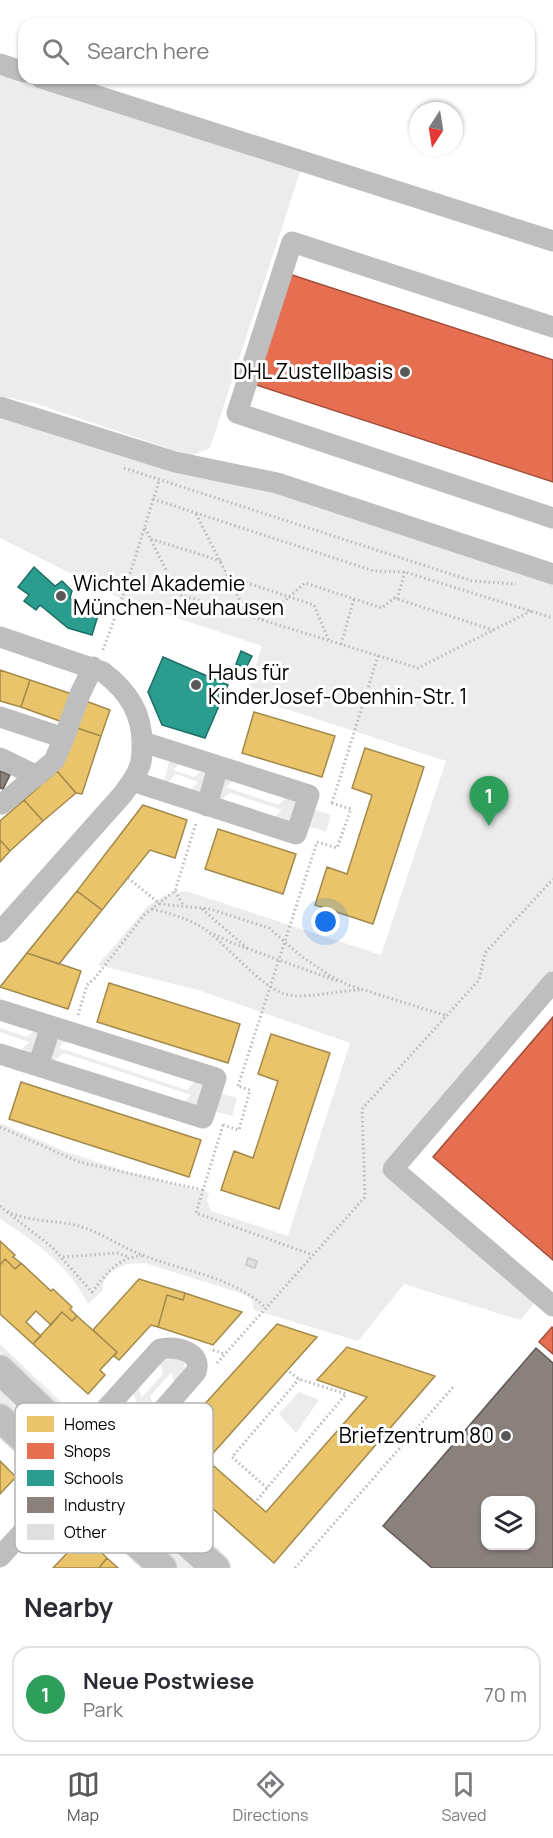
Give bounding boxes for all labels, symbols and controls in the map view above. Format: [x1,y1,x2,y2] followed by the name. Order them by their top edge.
[18,18,535,84] search box
[39,35,72,68] icon: search
[87,36,209,66] text: Search here
[409,102,463,156] north arrow
[233,357,393,385] place label: DHL Zustellbasis
[398,365,412,379] marker: DHL Zustellbasis
[73,569,284,621] place label: Wichtel Akademie München-Neuhausen
[54,589,68,603] marker: Wichtel Akademie München-Neuhausen
[208,658,467,710] place label: Haus für KinderJosef-Obenhin-Str. 1
[189,678,203,692] marker: Haus für KinderJosef-Obenhin-Str. 1
[470,776,508,826] pin: 1
[311,907,340,936] your location
[15,1403,213,1553] legend
[64,1413,116,1435] text: Homes
[339,1421,494,1449] place label: Briefzentrum 80
[499,1429,513,1443] marker: Briefzentrum 80
[64,1440,111,1462] text: Shops
[64,1467,123,1489] text: Schools
[64,1494,126,1516] text: Industry
[481,1496,535,1550] map controls
[481,1496,535,1550] button: layers
[64,1521,107,1543] text: Other
[24,1589,113,1625] text: Nearby
[83,1666,254,1696] text: Neue Postwiese
[41,1681,50,1708] text: 1
[484,1681,527,1708] text: 70 m
[83,1696,123,1723] text: Park
[67,1768,100,1826] tab: Map
[233,1768,308,1826] tab: Directions
[441,1768,486,1826] tab: Saved

